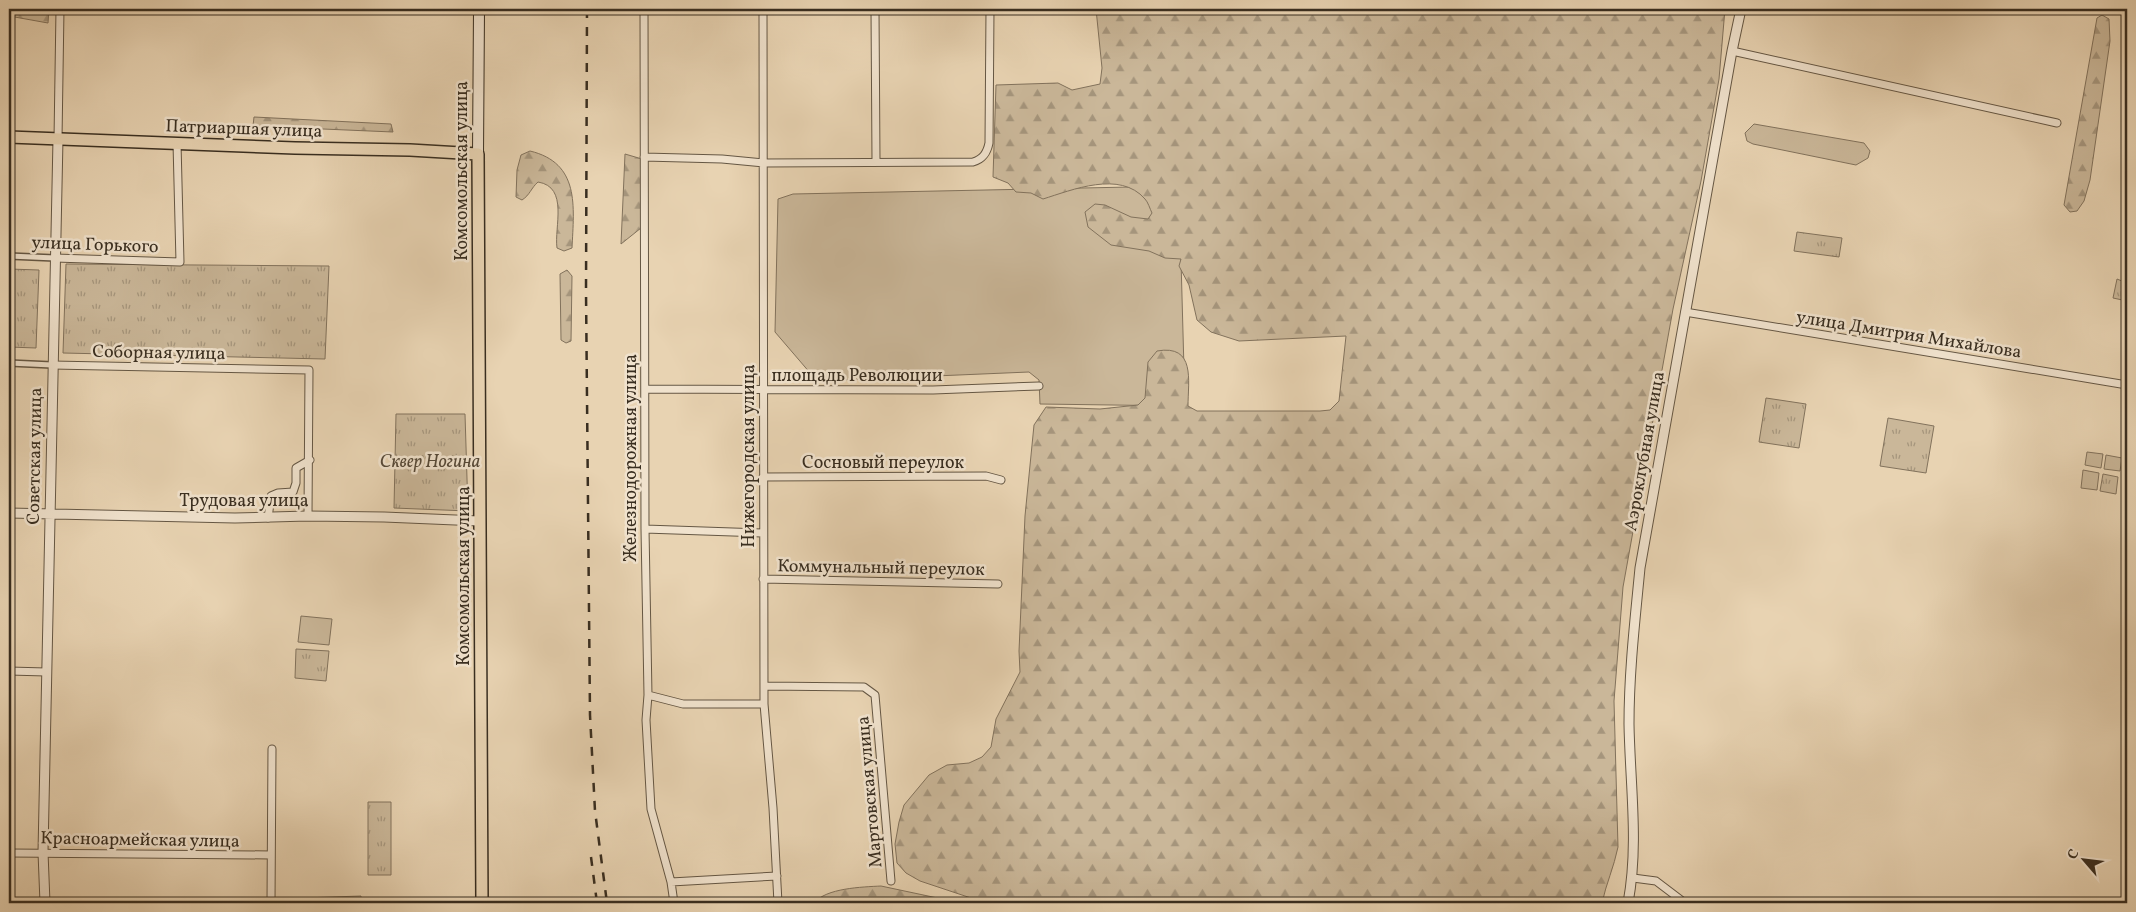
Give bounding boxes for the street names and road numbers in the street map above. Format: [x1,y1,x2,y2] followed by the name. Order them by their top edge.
[450,81,475,261] street label: Комсомольская улица
[165,114,323,145] street label: Патриаршая улица
[31,231,159,260] street label: улица Горького
[1794,305,2023,366] street label: улица Дмитрия Михайлова
[92,340,226,367] street label: Соборная улица
[619,354,644,562] street label: Железнодорожная улица
[737,364,762,548] street label: Нижегородская улица
[771,364,943,389] street label: площадь Революции
[1619,369,1672,533] street label: Аэроклубная улица
[22,387,49,525] street label: Советская улица
[802,451,964,476] street label: Сосновый переулок
[452,486,477,666] street label: Комсомольская улица
[179,489,309,514] street label: Трудовая улица
[777,554,985,583] street label: Коммунальный переулок
[851,715,890,869] street label: Мартовская улица
[40,826,240,855] street label: Красноармейская улица

